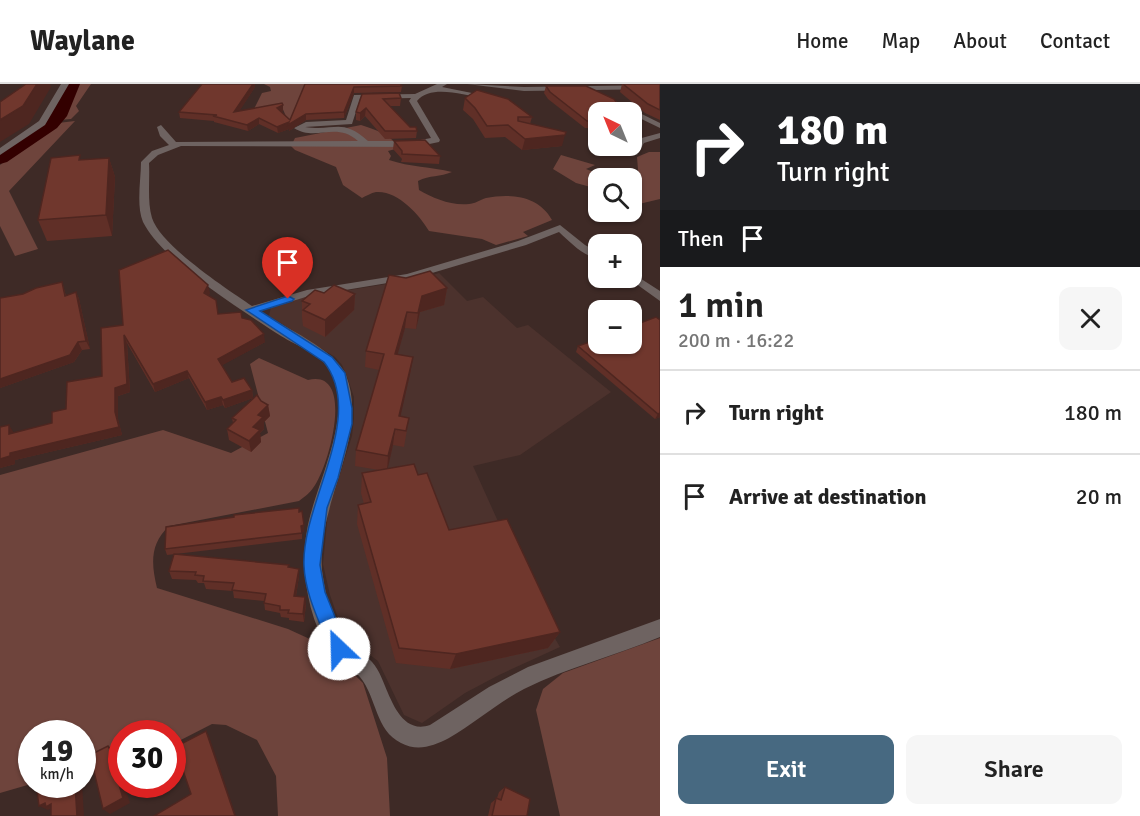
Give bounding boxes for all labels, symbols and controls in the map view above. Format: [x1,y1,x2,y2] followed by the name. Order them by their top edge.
[30,24,135,58] text: Waylane
[796,28,849,54] text: Home
[882,28,920,54] text: Map
[953,28,1007,54] text: About
[1040,28,1110,54] text: Contact
[588,102,642,156] north arrow
[588,102,642,354] map controls
[777,105,888,156] text: 180 m
[678,108,756,186] icon: right
[777,156,890,189] text: Turn right
[588,168,642,222] button: search
[736,222,769,255] icon: arrive
[678,225,724,252] text: Then
[588,234,642,288] button: +
[262,237,313,299] pin
[271,246,304,279] icon: arrive
[678,283,764,328] text: 1 min
[1059,287,1122,350] button: close
[588,300,642,354] button: −
[678,328,794,353] text: 200 m · 16:22
[678,396,711,429] icon: right
[729,399,824,426] text: Turn right
[1064,399,1122,426] text: 180 m
[678,480,711,513] icon: arrive
[729,483,926,510] text: Arrive at destination
[1076,483,1122,510] text: 20 m
[307,617,371,681] position arrow
[108,720,186,798] speed limit sign: 30
[41,733,73,770] text: 19
[678,735,894,804] button: Exit
[906,735,1122,804] button: Share
[40,765,74,783] text: km/h

